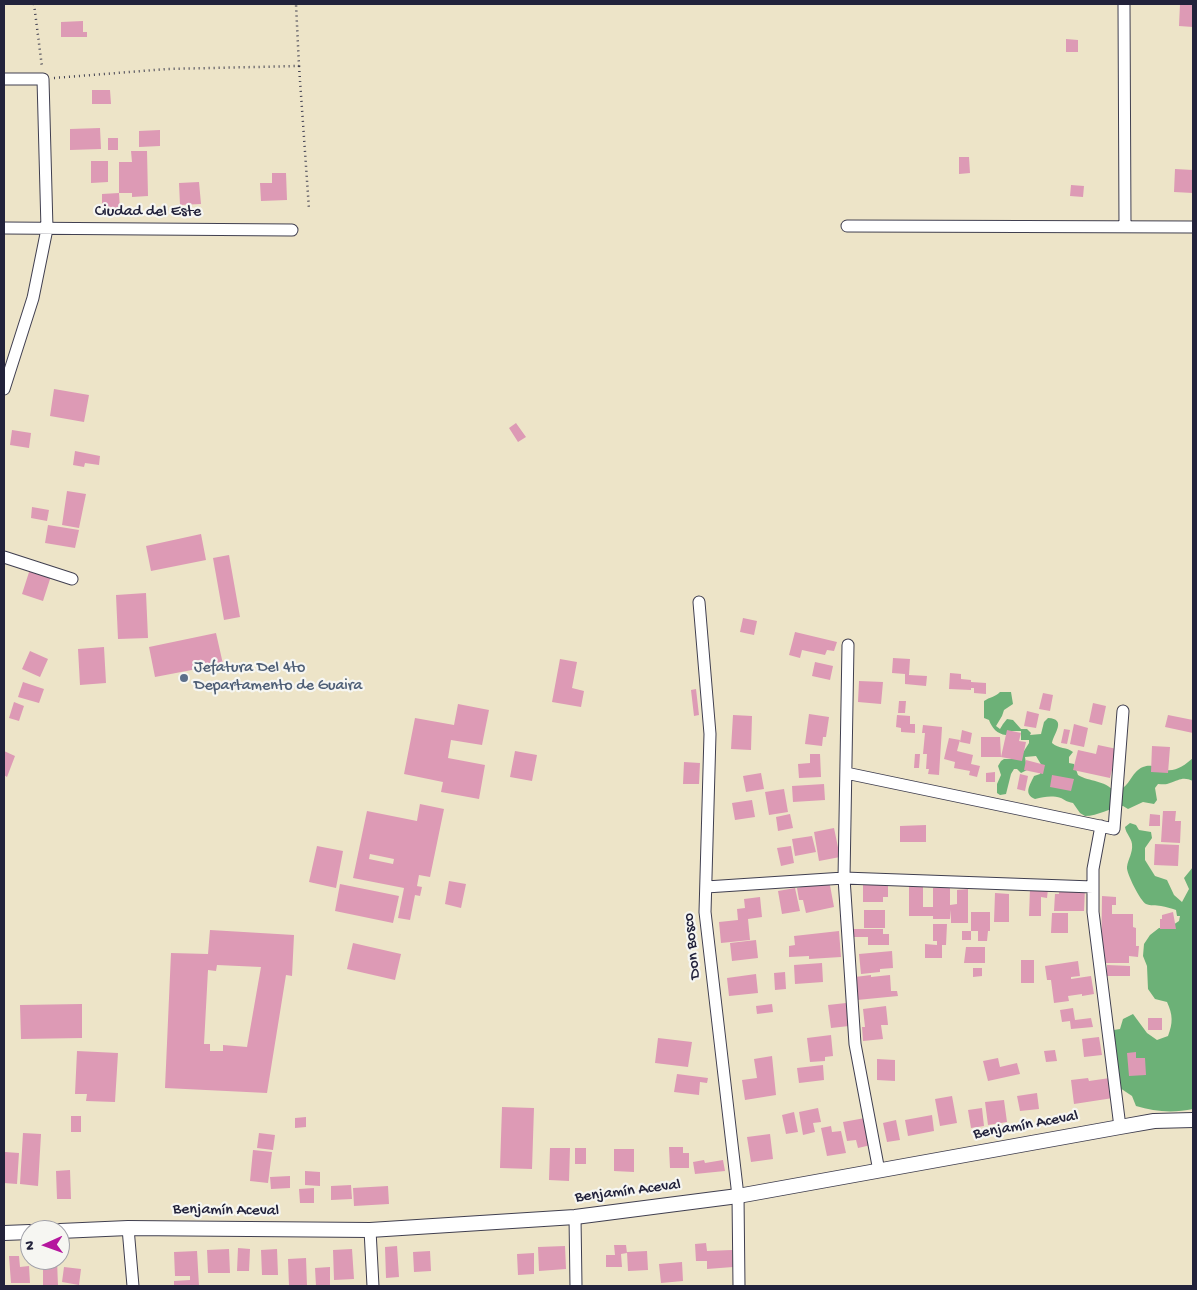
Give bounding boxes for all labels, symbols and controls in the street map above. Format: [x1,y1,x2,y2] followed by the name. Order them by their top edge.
[95,203,201,223] street label: Ciudad del Este
[194,659,362,697] place label: Jefatura Del 4to Departamento de Guaira
[178,672,190,684] marker: Jefatura Del 4to Departamento de Guaira
[680,912,706,980] street label: Don Bosco
[972,1107,1080,1145] street label: Benjamín Aceval
[574,1176,682,1208] street label: Benjamín Aceval
[173,1200,279,1222] street label: Benjamín Aceval
[20,1220,70,1270] north arrow
[22,1241,39,1250] text: N

